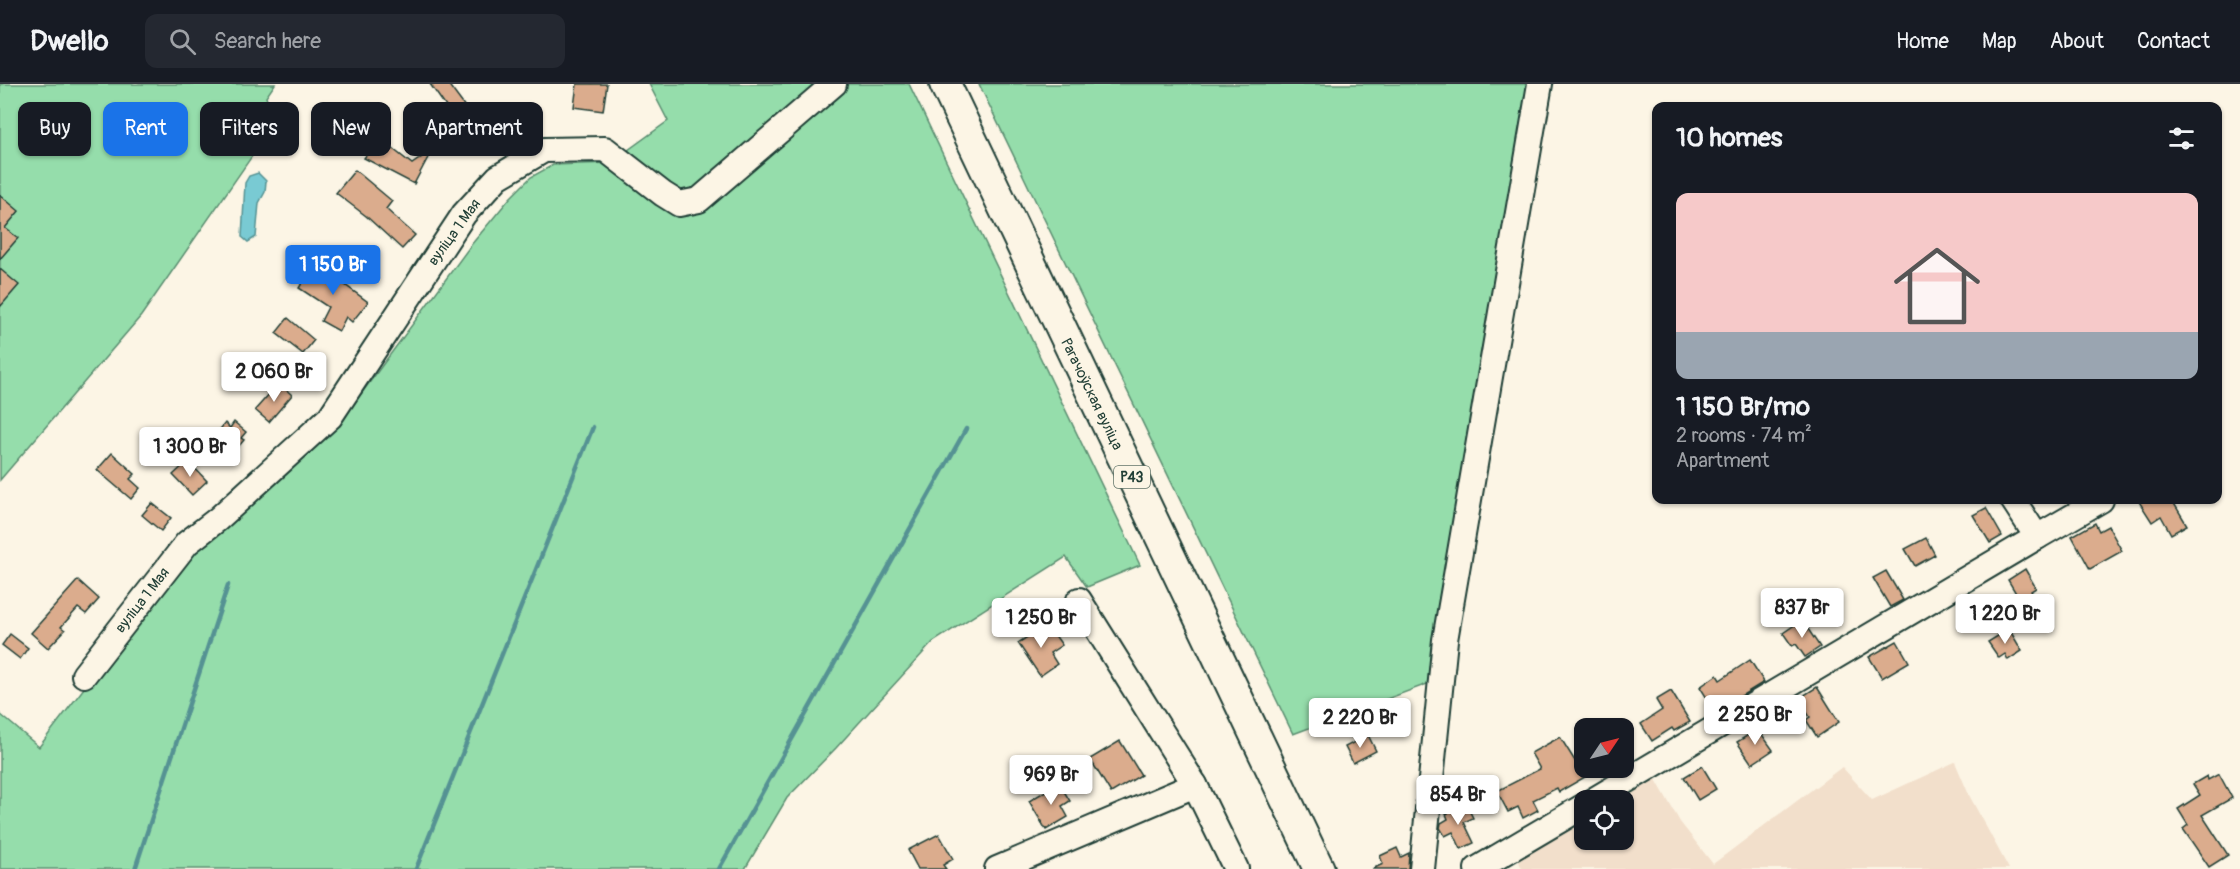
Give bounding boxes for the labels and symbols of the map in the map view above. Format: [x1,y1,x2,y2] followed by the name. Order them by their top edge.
[424,195,485,269] street label: вуліца 1 Мая
[271,245,395,296] pin: 1 150 Br
[1056,335,1127,453] street label: Рагачоўская вуліца
[212,352,336,403] pin: 2 060 Br
[128,427,252,478] pin: 1 300 Br
[1114,466,1150,488] road number: Р43
[111,564,174,637] street label: вуліца 1 Мая
[1753,588,1851,639] pin: 837 Br
[1943,594,2067,645] pin: 1 220 Br
[979,598,1103,649] pin: 1 250 Br
[1693,695,1817,746] pin: 2 250 Br
[1298,698,1422,749] pin: 2 220 Br
[1574,718,1634,778] north arrow
[1002,755,1100,806] pin: 969 Br
[1409,775,1507,826] pin: 854 Br

